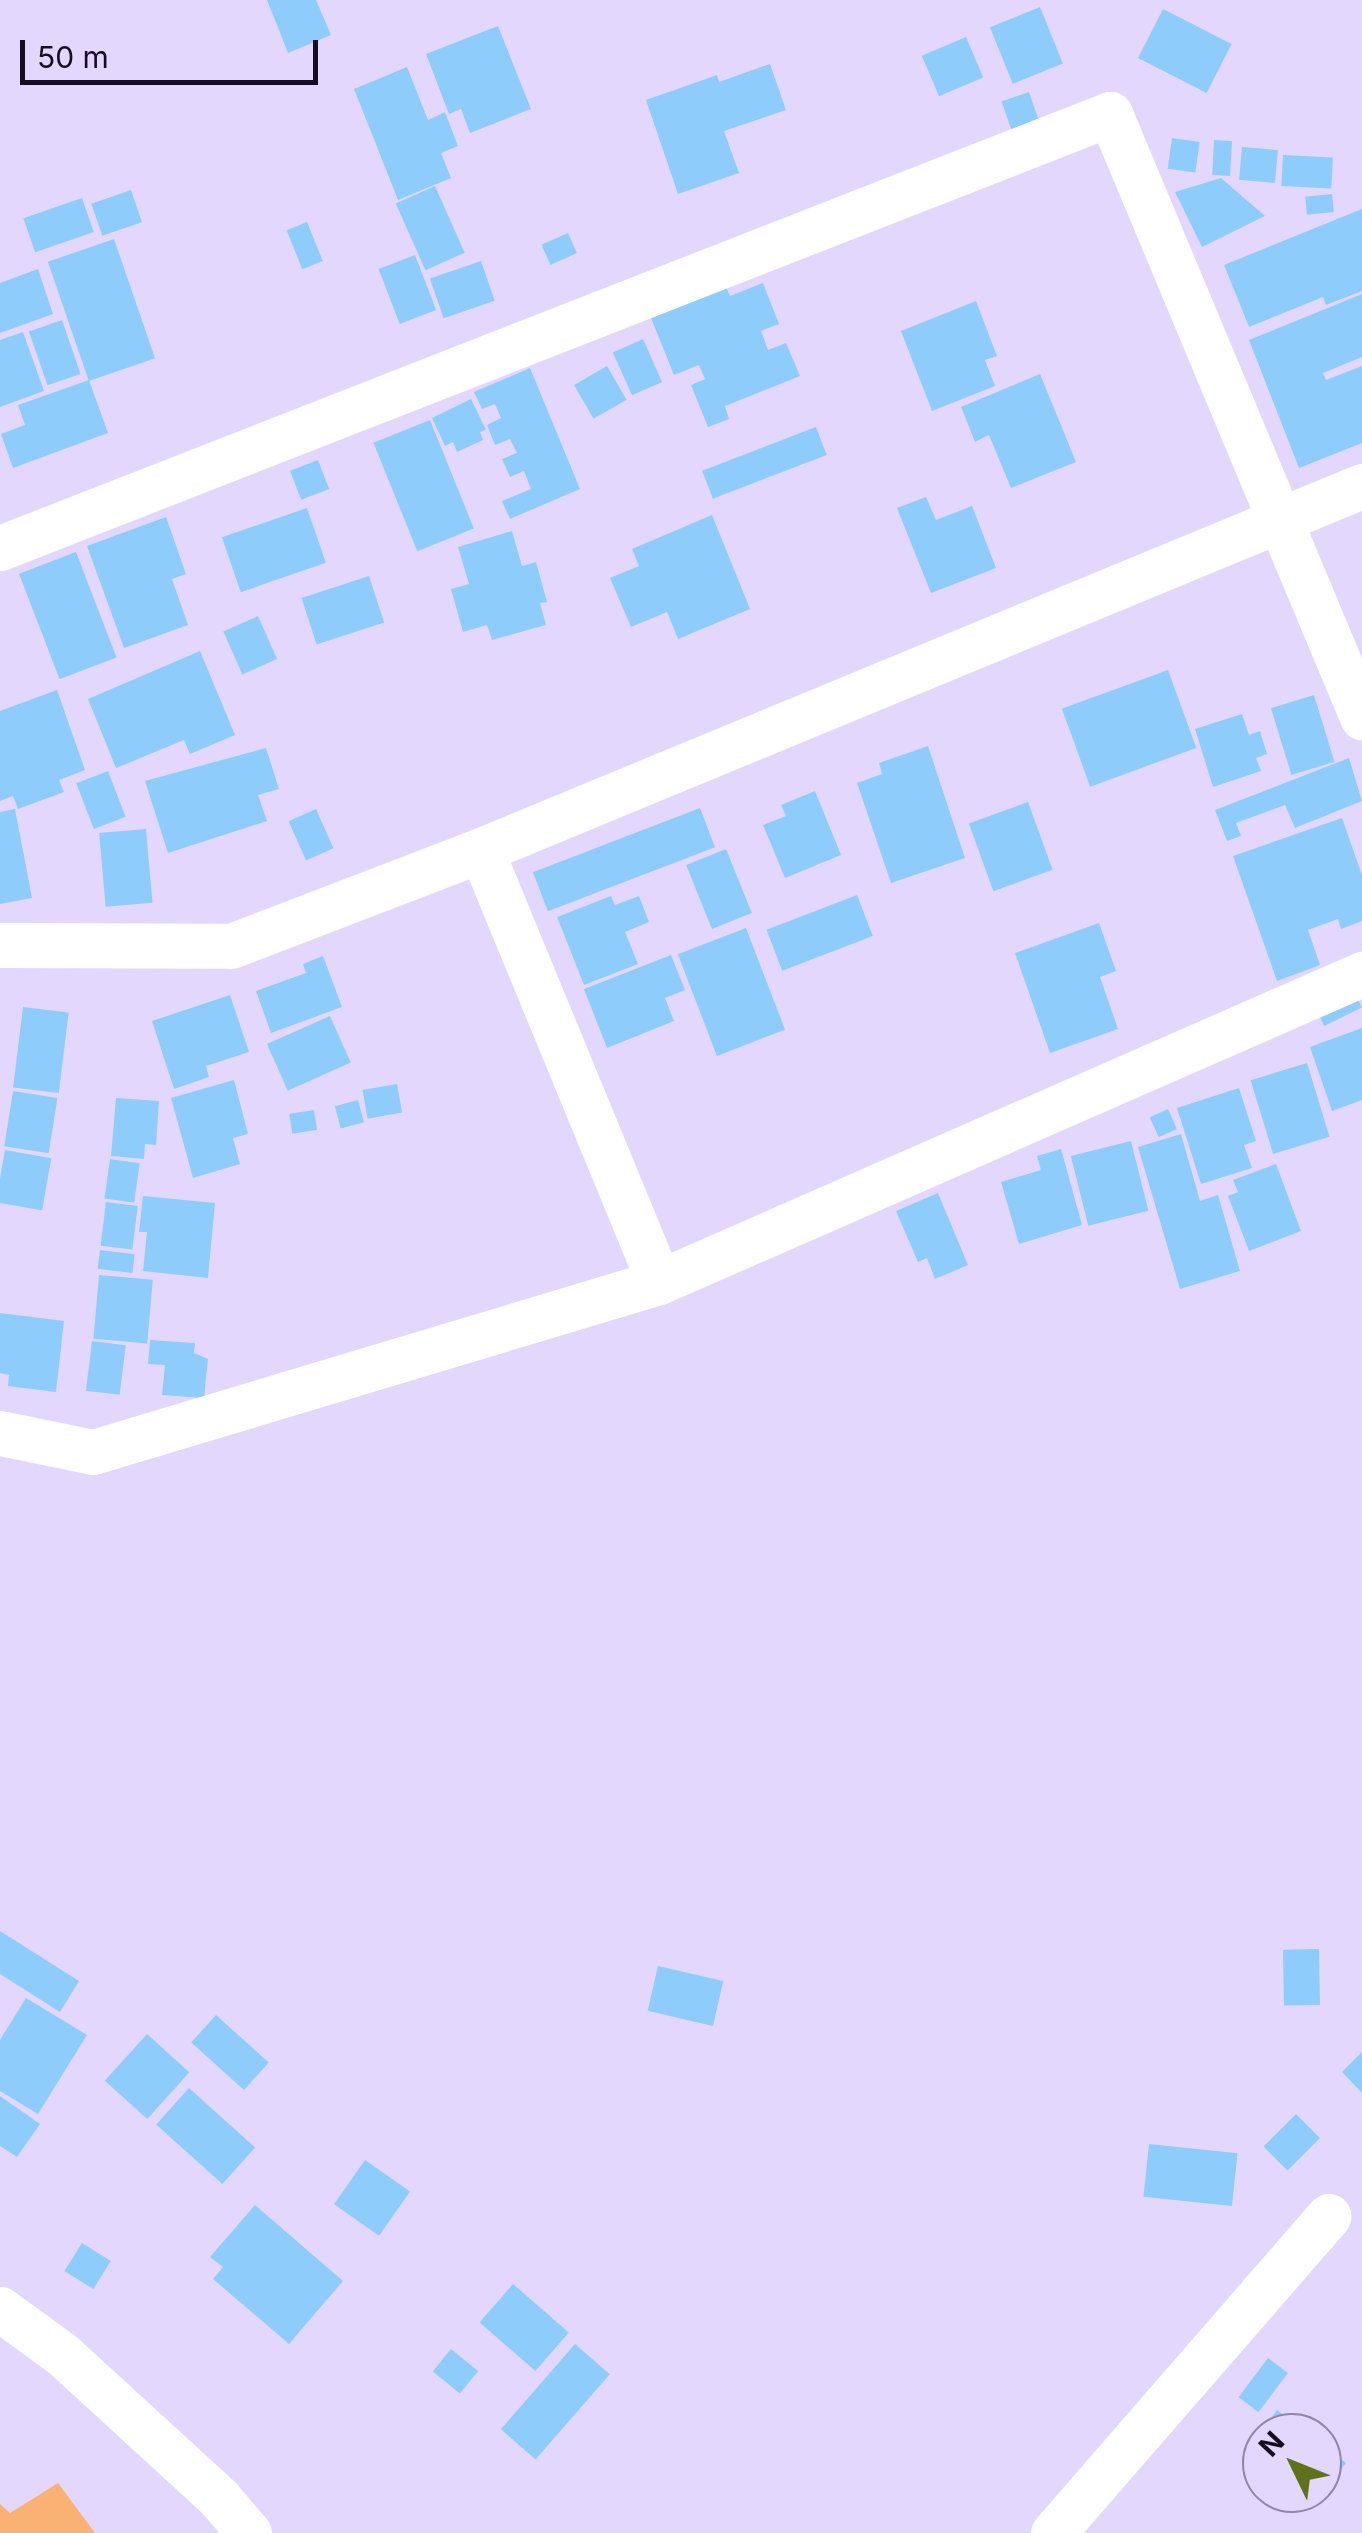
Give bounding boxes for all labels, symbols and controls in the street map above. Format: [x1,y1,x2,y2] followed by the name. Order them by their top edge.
[25,20,322,82] scale bar
[37,39,109,75] text: 50 m
[1242,2413,1342,2513] north arrow
[1252,2425,1291,2463] text: N

